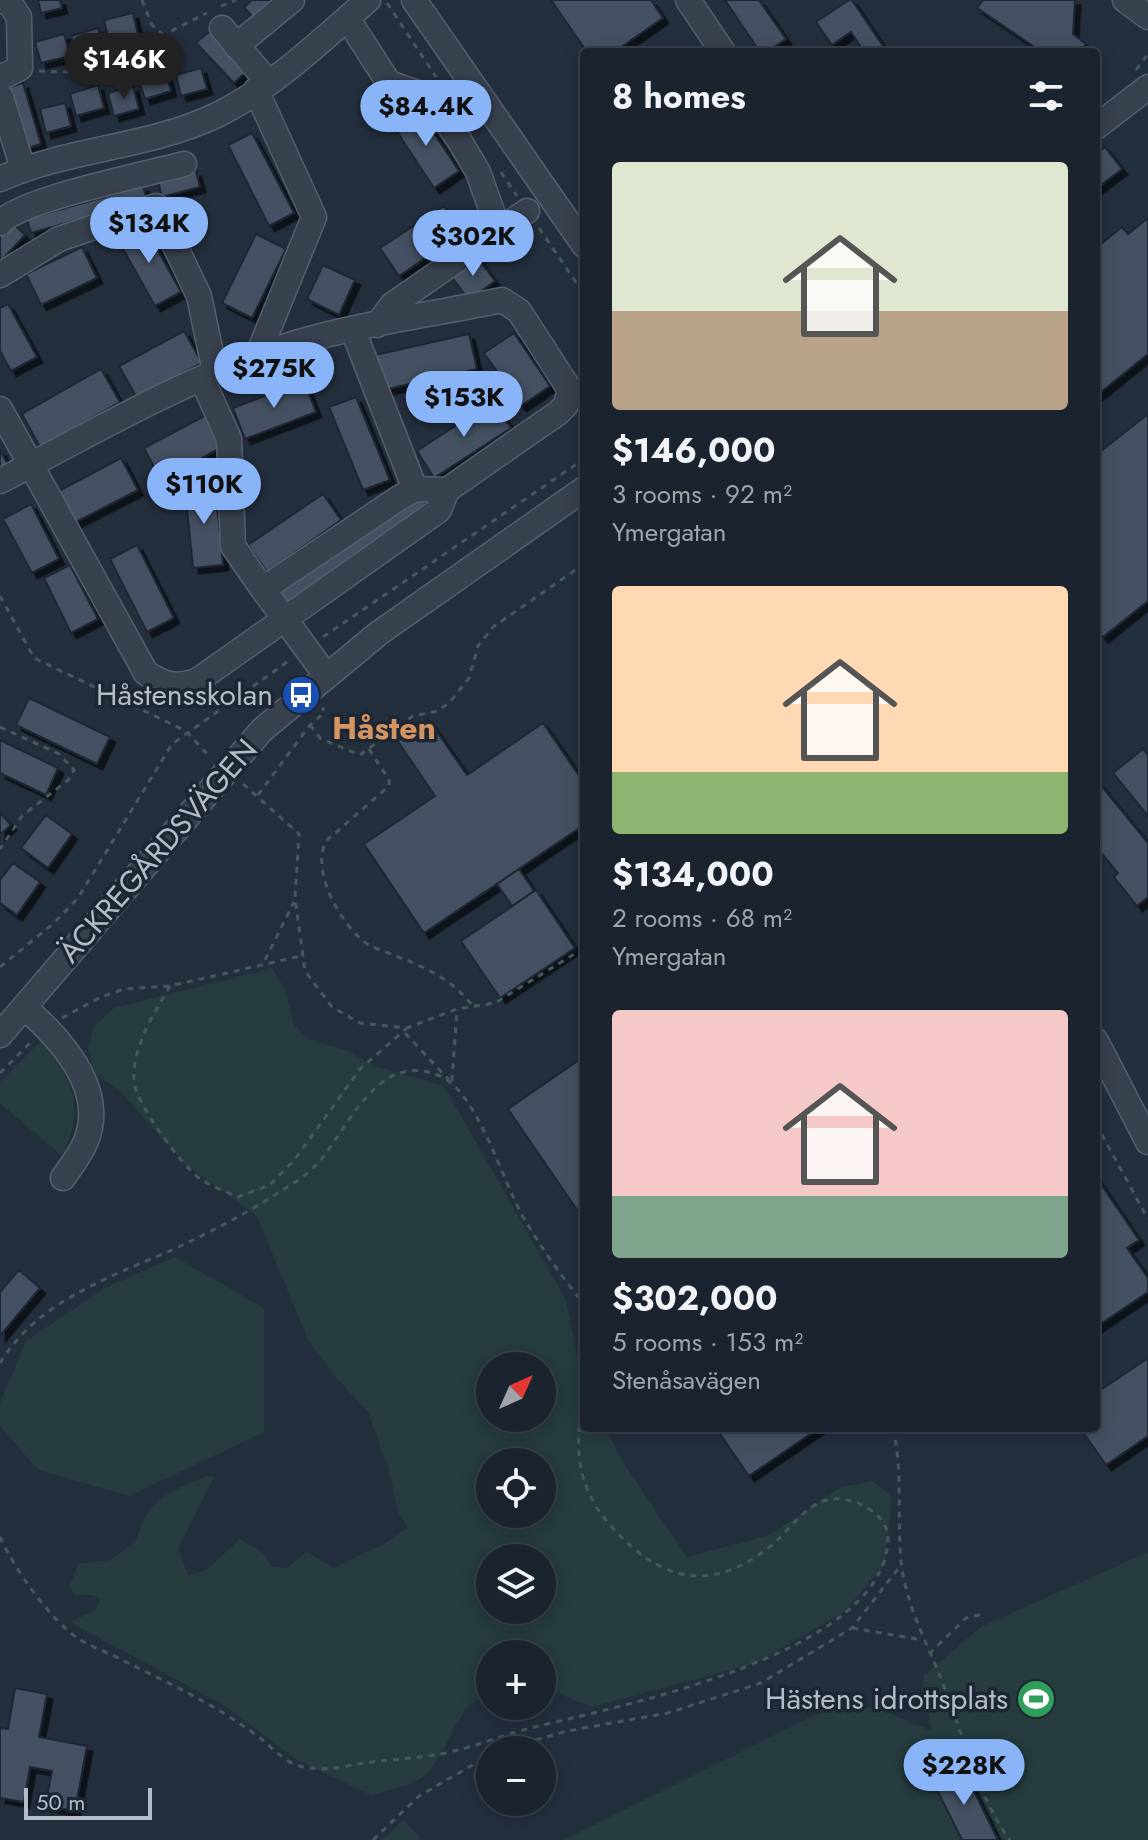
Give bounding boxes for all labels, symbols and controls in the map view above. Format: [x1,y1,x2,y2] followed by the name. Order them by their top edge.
[68,33,180,101] pin: $146K
[82,40,166,78] text: $146K
[612,72,746,121] text: 8 homes
[1024,74,1068,118] icon: filters
[361,80,491,148] pin: $84.4K
[378,87,474,125] text: $84.4K
[93,197,205,265] pin: $134K
[108,204,190,242] text: $134K
[417,210,529,278] pin: $302K
[768,214,912,358] icon: home
[431,217,515,255] text: $302K
[218,342,330,410] pin: $275K
[232,349,316,387] text: $275K
[408,371,520,439] pin: $153K
[424,378,504,416] text: $153K
[612,426,775,475] text: $146,000
[148,458,260,526] pin: $110K
[165,465,243,503] text: $110K
[612,475,792,513] text: 3 rooms · 92 m²
[612,513,726,551] text: Ymergatan
[768,638,912,782] icon: home
[96,673,273,716] place label: Håstensskolan
[280,674,322,716] bus stop icon: Håstensskolan
[332,705,436,751] district label: Håsten
[48,729,267,972] street label: ÄCKREGÅRDSVÄGEN
[612,850,774,899] text: $134,000
[612,899,792,937] text: 2 rooms · 68 m²
[612,937,726,975] text: Ymergatan
[768,1062,912,1206] icon: home
[612,1274,778,1323] text: $302,000
[612,1323,803,1361] text: 5 rooms · 153 m²
[476,1352,556,1432] north arrow
[476,1352,556,1816] map controls
[612,1361,761,1399] text: Stenåsavägen
[476,1448,556,1528] button: locate
[476,1544,556,1624] button: layers
[476,1640,556,1720] button: +
[765,1677,1008,1720] place label: Hästens idrottsplats
[1015,1678,1057,1720] sports icon: Hästens idrottsplats
[476,1736,556,1816] button: −
[908,1739,1020,1807] pin: $228K
[922,1746,1006,1784] text: $228K
[24,1784,152,1820] scale bar
[36,1786,85,1818] text: 50 m

